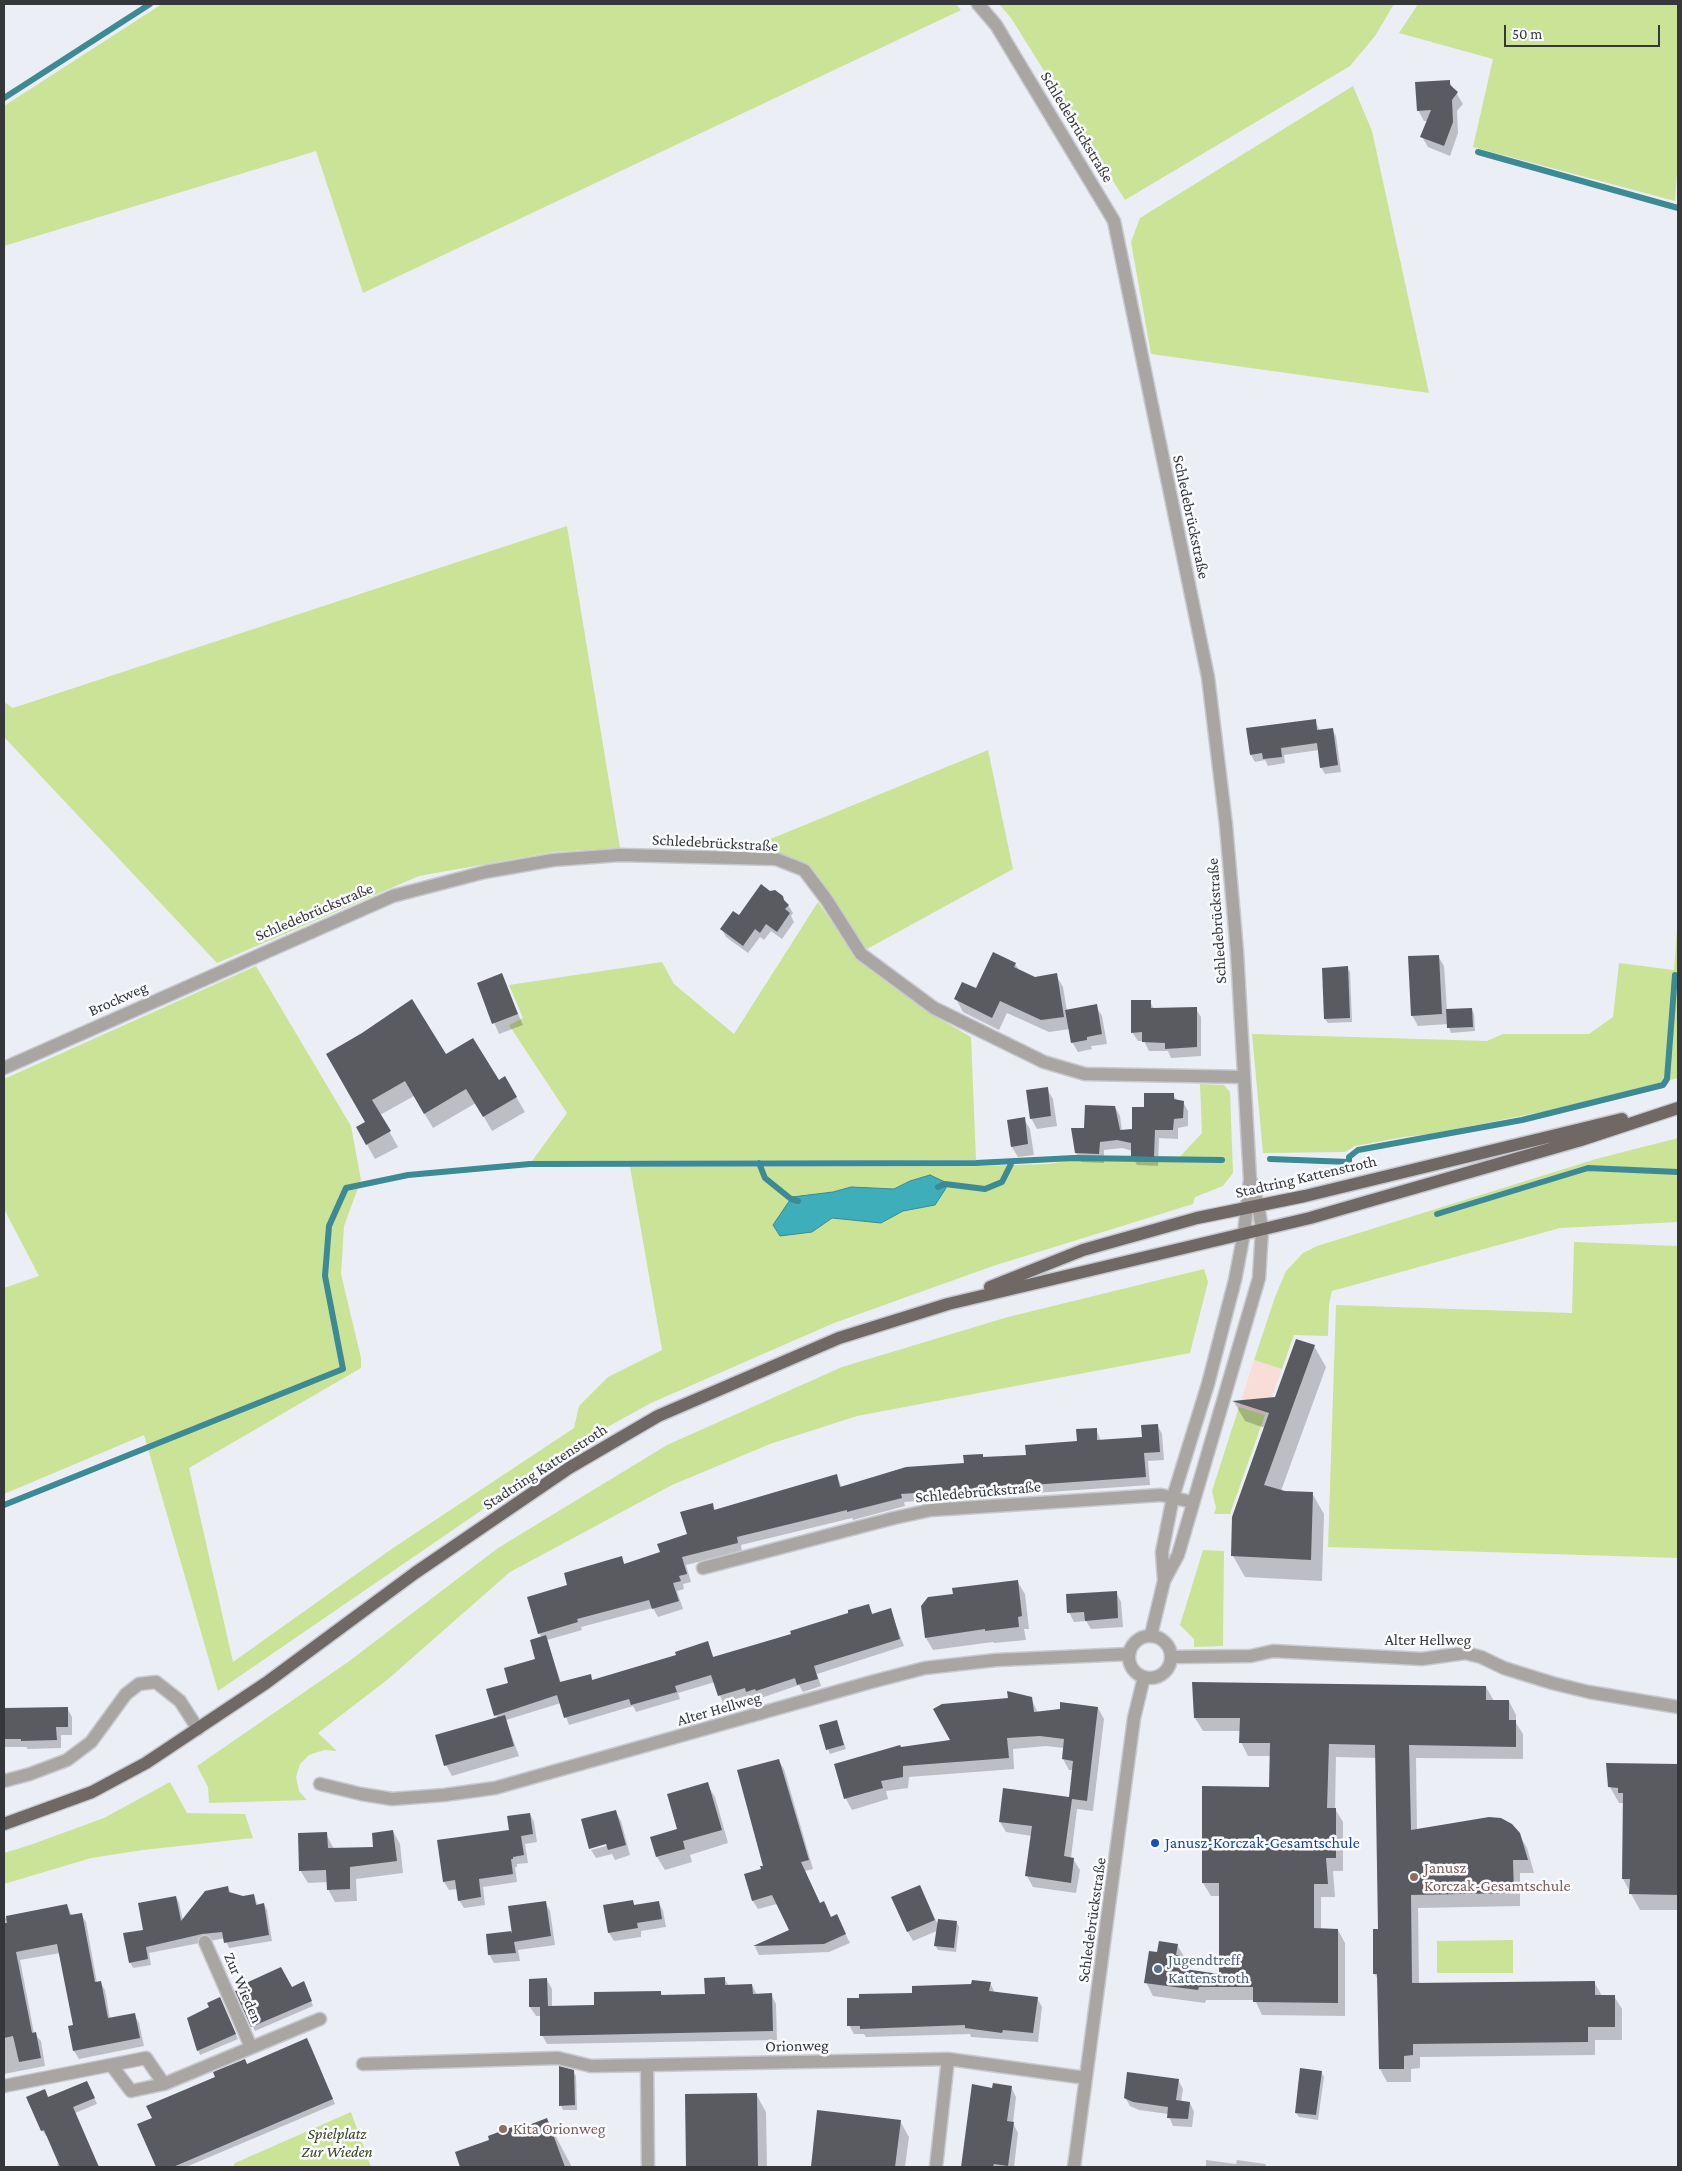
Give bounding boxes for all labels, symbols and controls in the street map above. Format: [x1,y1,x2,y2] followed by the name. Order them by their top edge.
[1507,15,1663,47] scale bar
[1512,26,1542,42] text: 50 m
[1036,68,1118,186] street label: Schledebrückstraße
[1169,453,1213,581] street label: Schledebrückstraße
[652,830,778,856] street label: Schledebrückstraße
[1203,857,1231,985] street label: Schledebrückstraße
[252,879,376,945] street label: Schledebrückstraße
[86,978,150,1020] street label: Brockweg
[1234,1151,1378,1203] street label: Stadtring Kattenstroth
[479,1420,611,1514] street label: Stadtring Kattenstroth
[914,1477,1042,1507] street label: Schledebrückstraße
[1385,1630,1471,1650] street label: Alter Hellweg
[675,1688,763,1730] street label: Alter Hellweg
[1165,1833,1360,1853] place label: Janusz-Korczak-Gesamtschule
[1149,1837,1161,1849] marker: Janusz-Korczak-Gesamtschule
[1074,1856,1110,1984] street label: Schledebrückstraße
[1424,1858,1571,1896] place label: Janusz Korczak-Gesamtschule
[1408,1871,1420,1883] marker: Janusz Korczak-Gesamtschule
[220,1950,266,2026] street label: Zur Wieden
[1168,1950,1249,1988] place label: Jugendtreff Kattenstroth
[1152,1963,1164,1975] marker: Jugendtreff Kattenstroth
[765,2036,829,2056] street label: Orionweg
[513,2119,605,2139] place label: Kita Orionweg
[497,2123,509,2135] marker: Kita Orionweg
[301,2124,373,2162] park label: Spielplatz Zur Wieden

